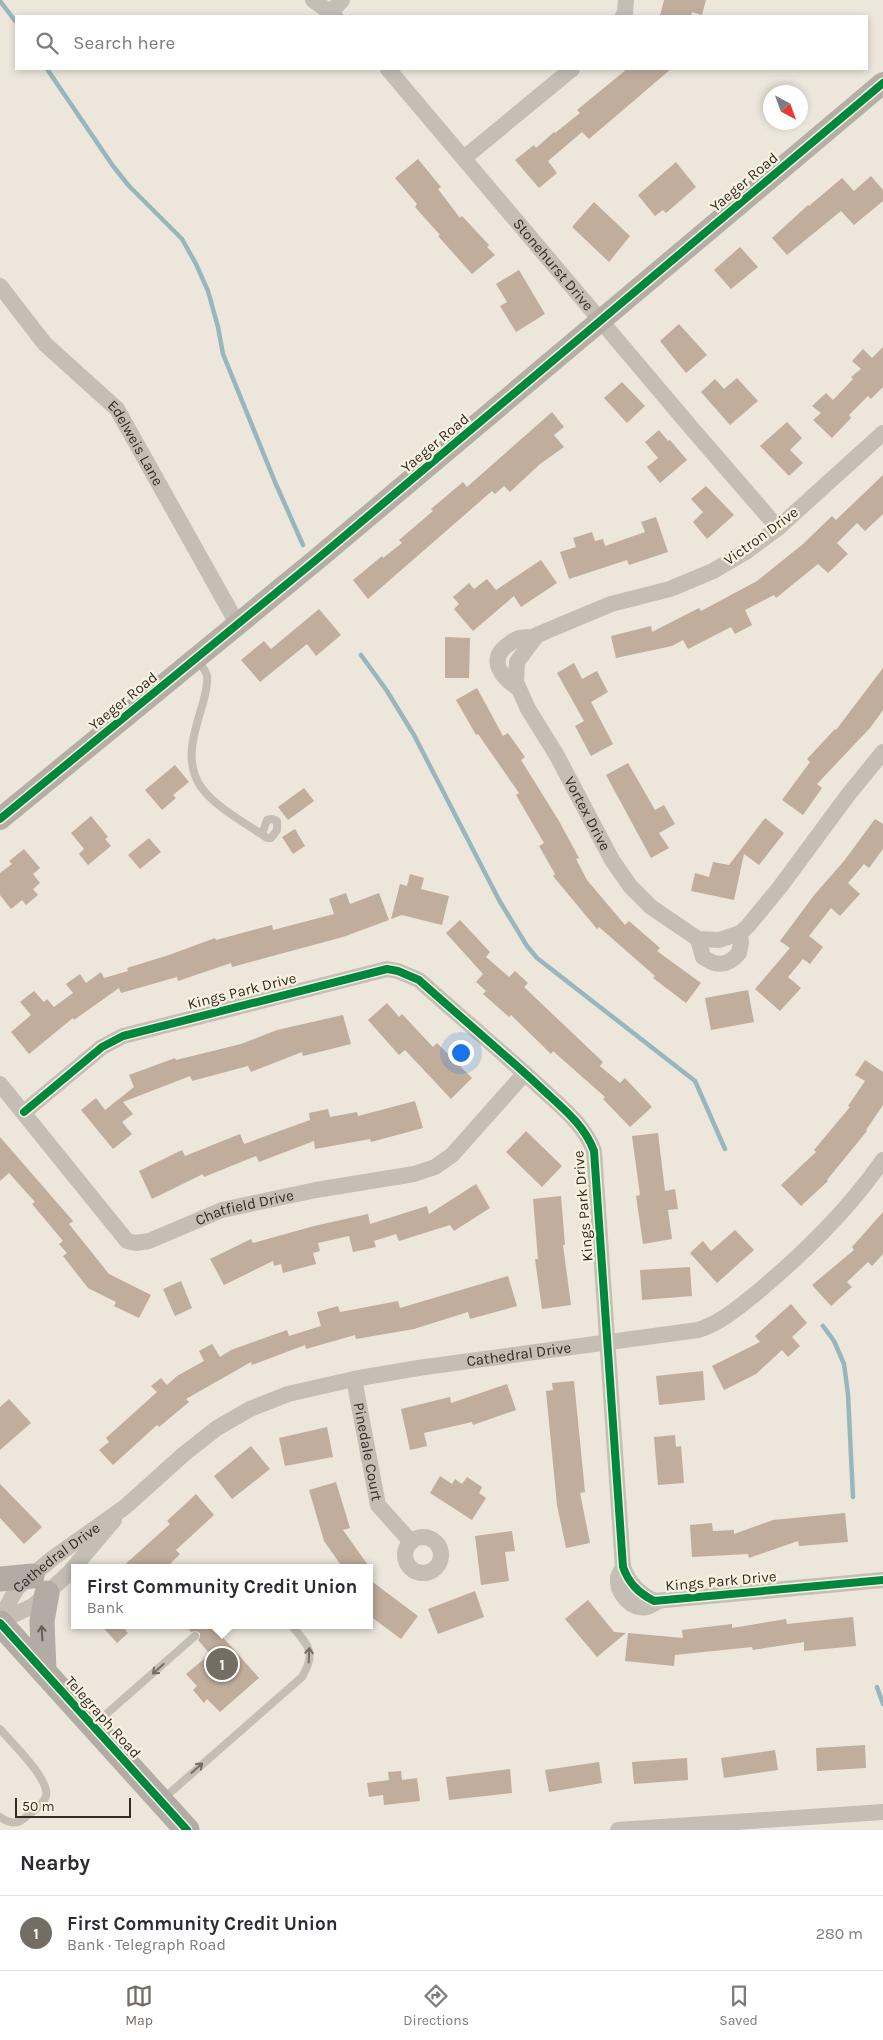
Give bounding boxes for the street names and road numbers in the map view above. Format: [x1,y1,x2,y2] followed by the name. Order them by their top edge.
[706,148,782,216] street label: Yaeger Road
[509,215,597,314] street label: Stonehurst Drive
[104,396,167,489] street label: Edelweis Lane
[397,409,473,477] street label: Yaeger Road
[720,503,802,569] street label: Victron Drive
[85,668,161,734] street label: Yaeger Road
[561,774,614,854] street label: Vortex Drive
[186,969,298,1013] street label: Kings Park Drive
[569,1150,597,1262] street label: Kings Park Drive
[192,1186,295,1229] street label: Chatfield Drive
[465,1338,572,1370] street label: Cathedral Drive
[350,1401,386,1503] street label: Pinedale Court
[9,1519,103,1597] street label: Cathedral Drive
[665,1567,777,1595] street label: Kings Park Drive
[62,1672,144,1762] street label: Telegraph Road

